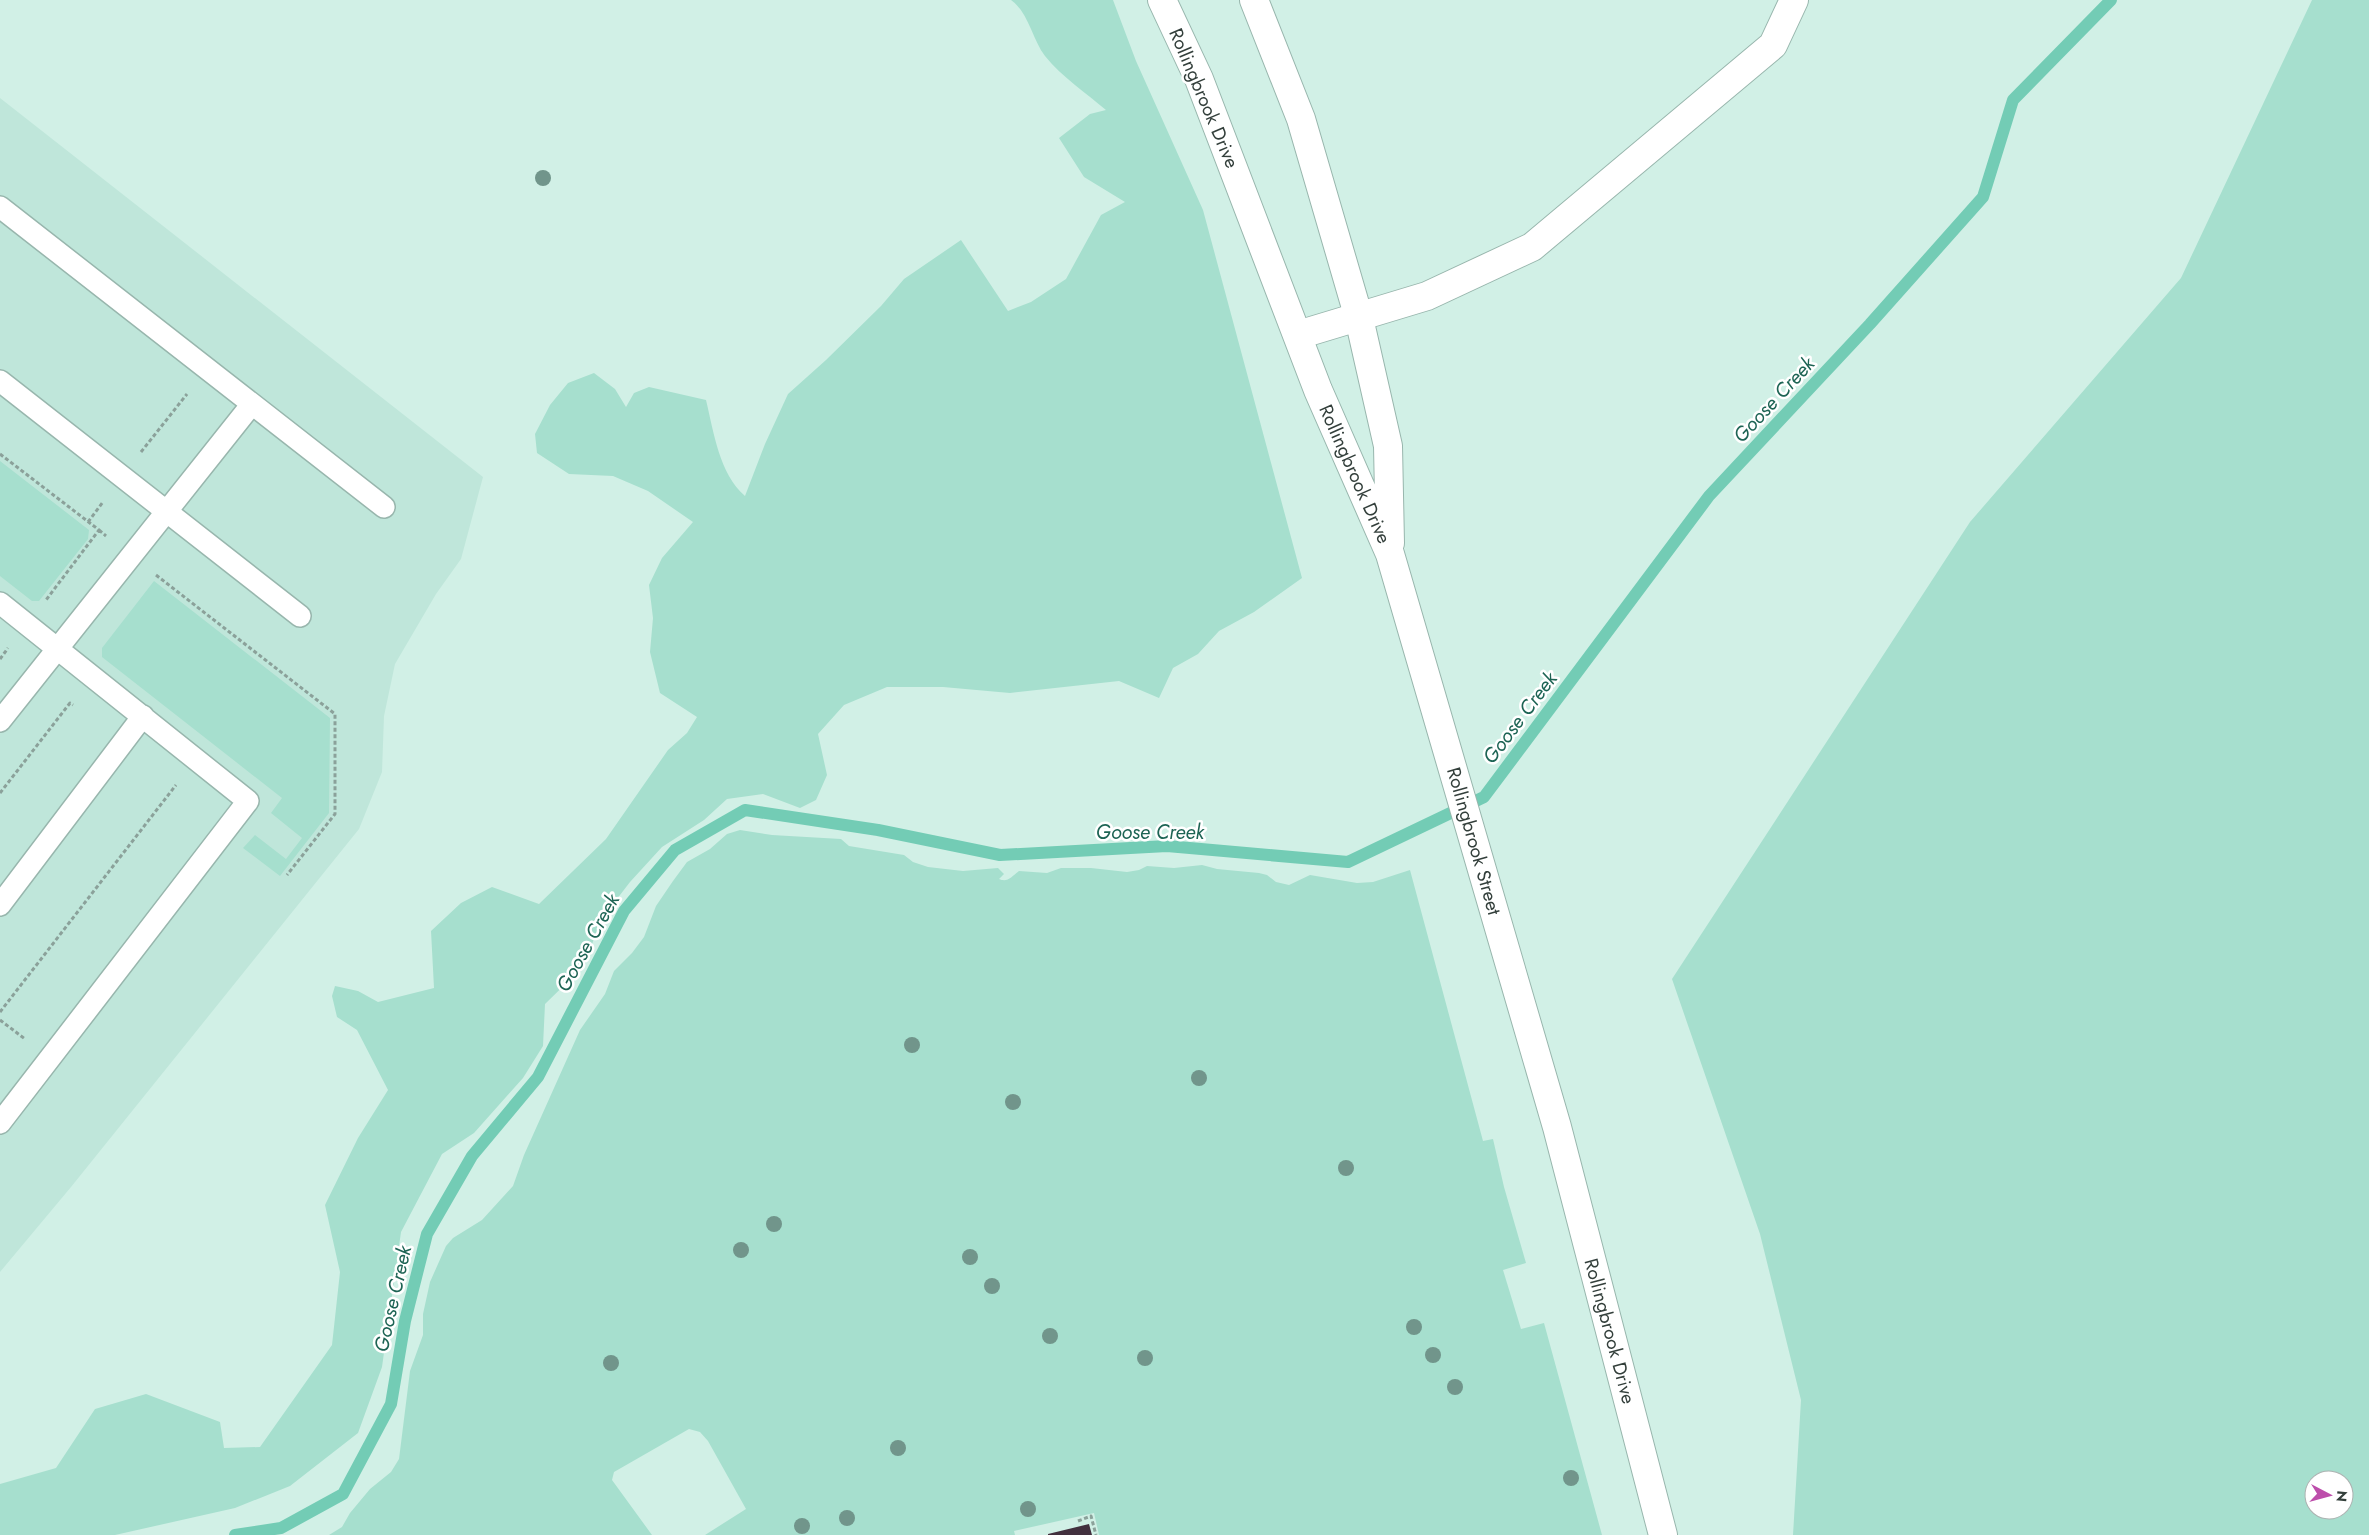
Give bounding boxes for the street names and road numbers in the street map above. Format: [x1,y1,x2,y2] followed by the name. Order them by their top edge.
[1162,24,1246,172] street label: Rollingbrook Drive
[1312,400,1398,548] street label: Rollingbrook Drive
[1440,764,1508,919] street label: Rollingbrook Street
[1578,1255,1642,1407] street label: Rollingbrook Drive

